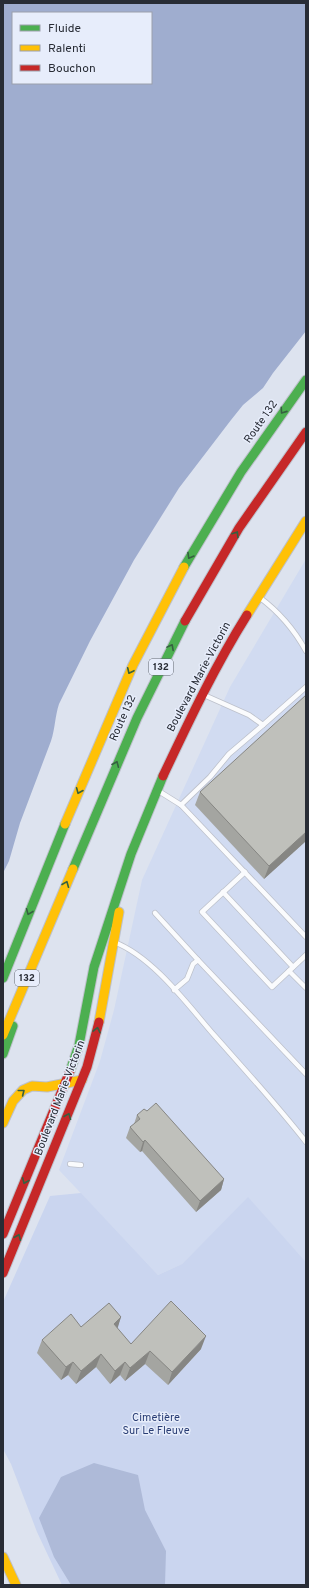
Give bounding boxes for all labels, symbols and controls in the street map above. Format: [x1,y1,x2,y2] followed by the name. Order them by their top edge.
[12,12,152,84] legend
[48,21,81,37] text: Fluide
[48,41,86,57] text: Ralenti
[48,61,96,77] text: Bouchon
[241,398,281,446] street label: Route 132
[281,407,288,414] one-way arrow
[231,531,239,538] one-way arrow
[188,552,195,559] one-way arrow
[164,620,234,734] street label: Boulevard Marie-Victorin
[167,643,174,651] one-way arrow
[149,659,173,675] road number: 132
[127,668,135,675] one-way arrow
[107,693,139,743] street label: Route 132
[111,761,119,769] one-way arrow
[75,787,83,794] one-way arrow
[62,881,70,888] one-way arrow
[26,908,34,916] one-way arrow
[15,970,39,986] road number: 132
[93,1026,101,1033] one-way arrow
[32,1038,88,1158] street label: Boulevard Marie-Victorin
[17,1090,24,1097] one-way arrow
[63,1112,71,1119] one-way arrow
[21,1178,29,1185] one-way arrow
[13,1233,21,1241] one-way arrow
[122,1411,190,1438] park label: Cimetière Sur Le Fleuve

